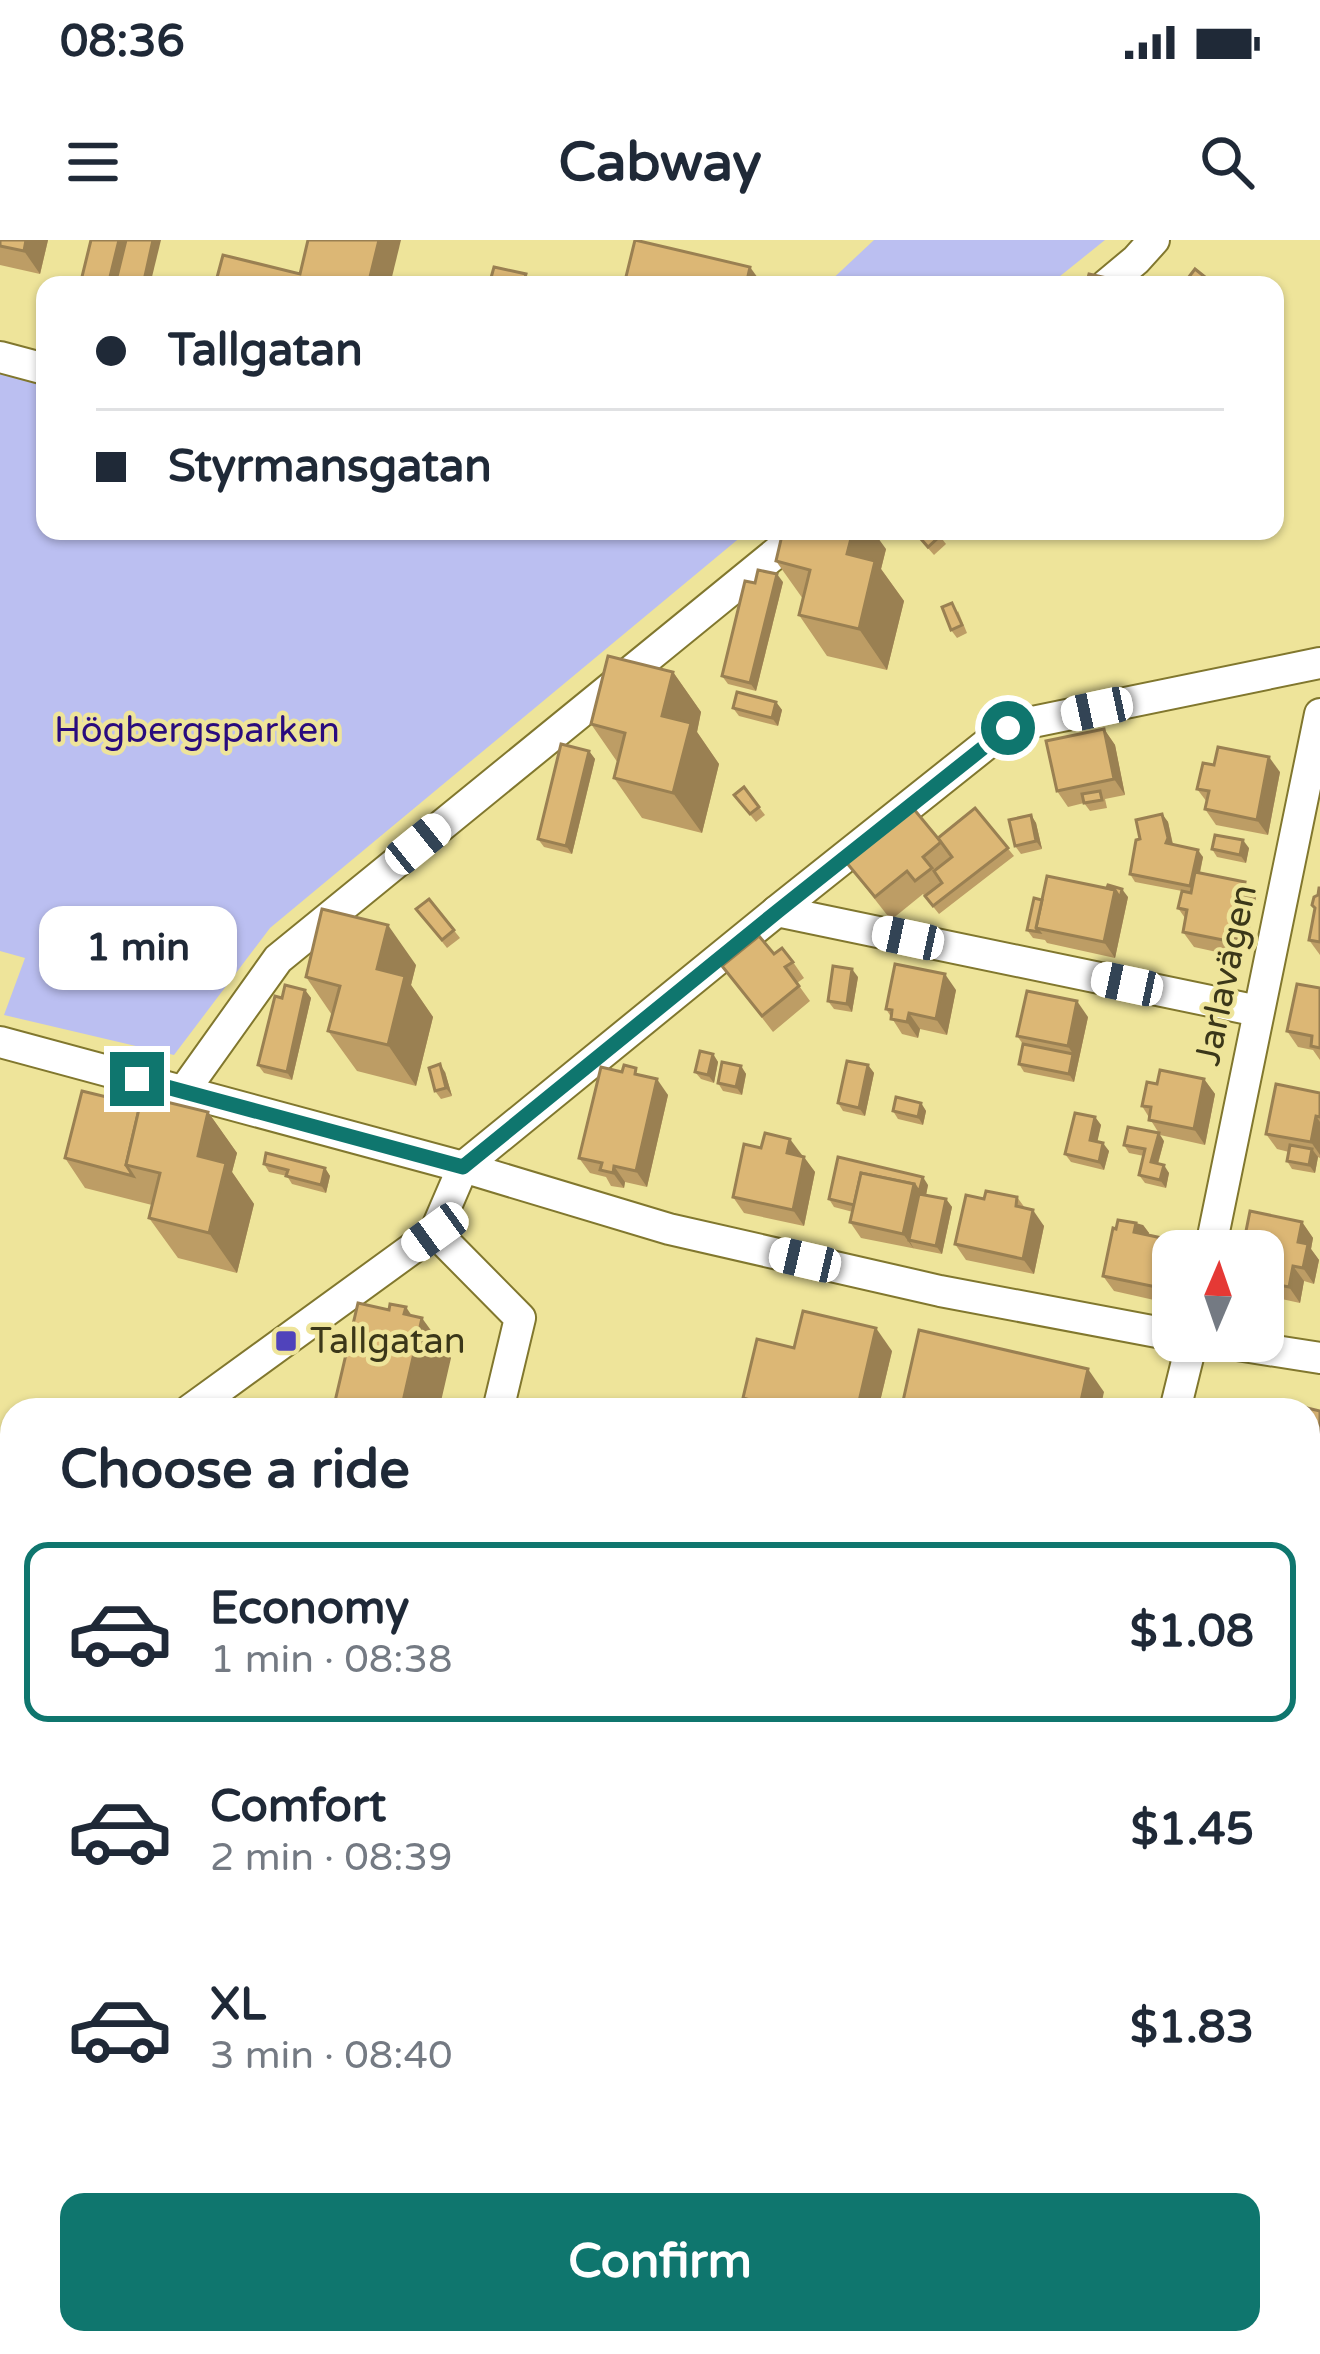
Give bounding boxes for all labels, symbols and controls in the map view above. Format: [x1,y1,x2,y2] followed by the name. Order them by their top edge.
[60,15,185,69] text: 08:36
[60,129,126,195] icon: menu
[1194,129,1260,195] icon: search
[559,130,761,195] text: Cabway
[168,324,363,378] text: Tallgatan
[168,440,492,494] text: Styrmansgatan
[1058,684,1136,734] car
[981,701,1035,755] route start
[54,709,340,752] park label: Högbergsparken
[379,807,457,881] car
[1186,881,1266,1069] street label: Jarlavägen
[38,905,236,989] callout: 1 min
[869,913,947,963] car
[86,924,190,971] text: 1 min
[1088,959,1166,1009] car
[110,1052,164,1106] route end
[395,1196,475,1268] car
[1152,1230,1284,1362] north arrow
[1152,1230,1284,1362] map controls
[766,1234,844,1286] car
[310,1320,466,1363] place label: Tallgatan
[273,1328,299,1354] marker: Tallgatan
[60,1437,410,1502] text: Choose a ride
[66,1578,174,1686] icon: car
[210,1582,409,1636] text: Economy
[1130,1605,1254,1659] text: $1.08
[210,1636,452,1683] text: 1 min · 08:38
[66,1776,174,1884] icon: car
[210,1780,386,1834] text: Comfort
[1131,1803,1254,1857] text: $1.45
[210,1834,452,1881] text: 2 min · 08:39
[66,1974,174,2082] icon: car
[210,1978,266,2032] text: XL
[1130,2001,1254,2055] text: $1.83
[210,2032,452,2079] text: 3 min · 08:40
[60,2193,1260,2331] button: Confirm

